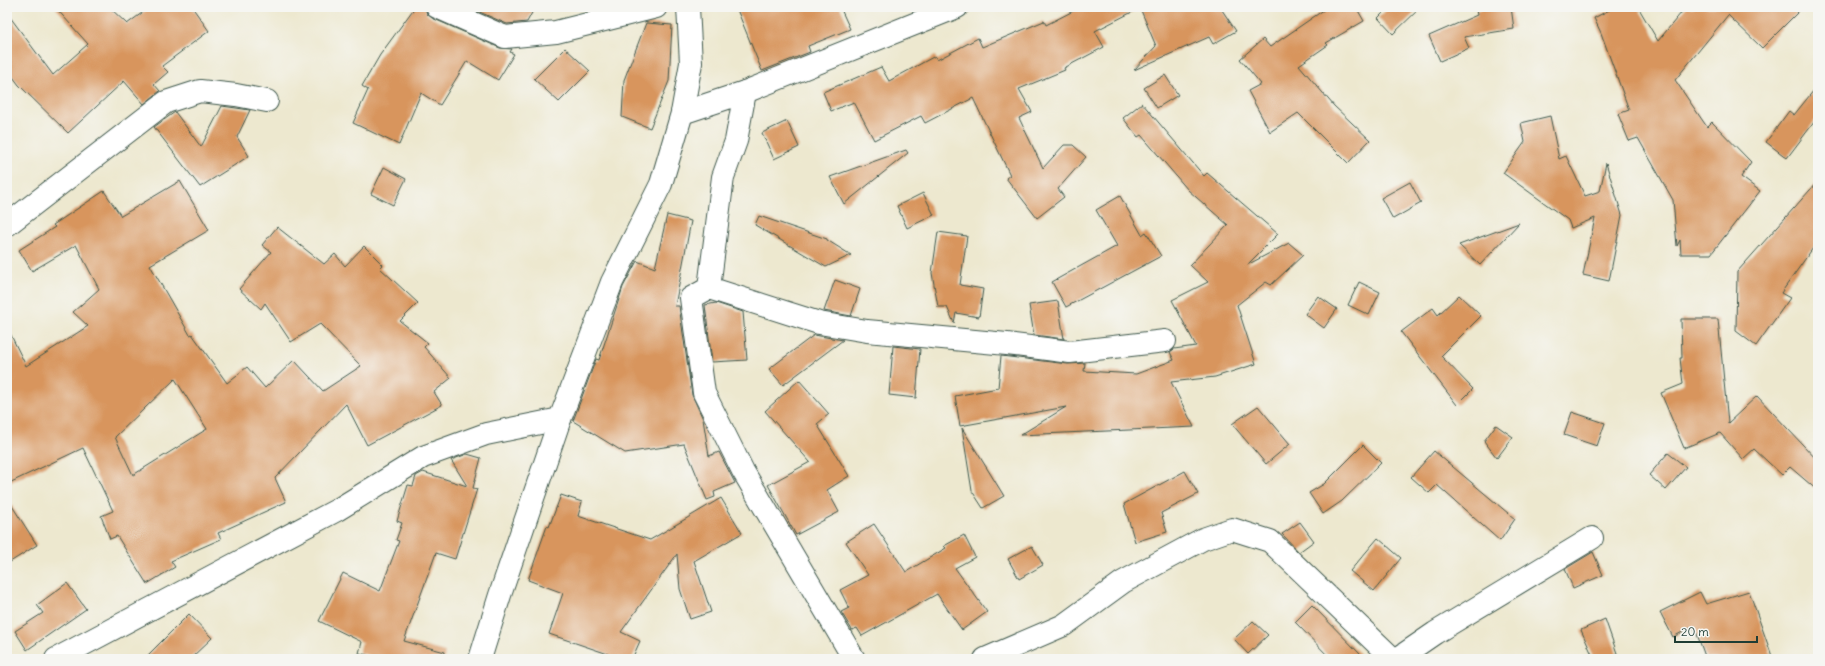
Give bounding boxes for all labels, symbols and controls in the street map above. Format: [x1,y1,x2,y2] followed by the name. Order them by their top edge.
[1675,618,1757,644] scale bar
[1681,624,1709,639] text: 20 m

